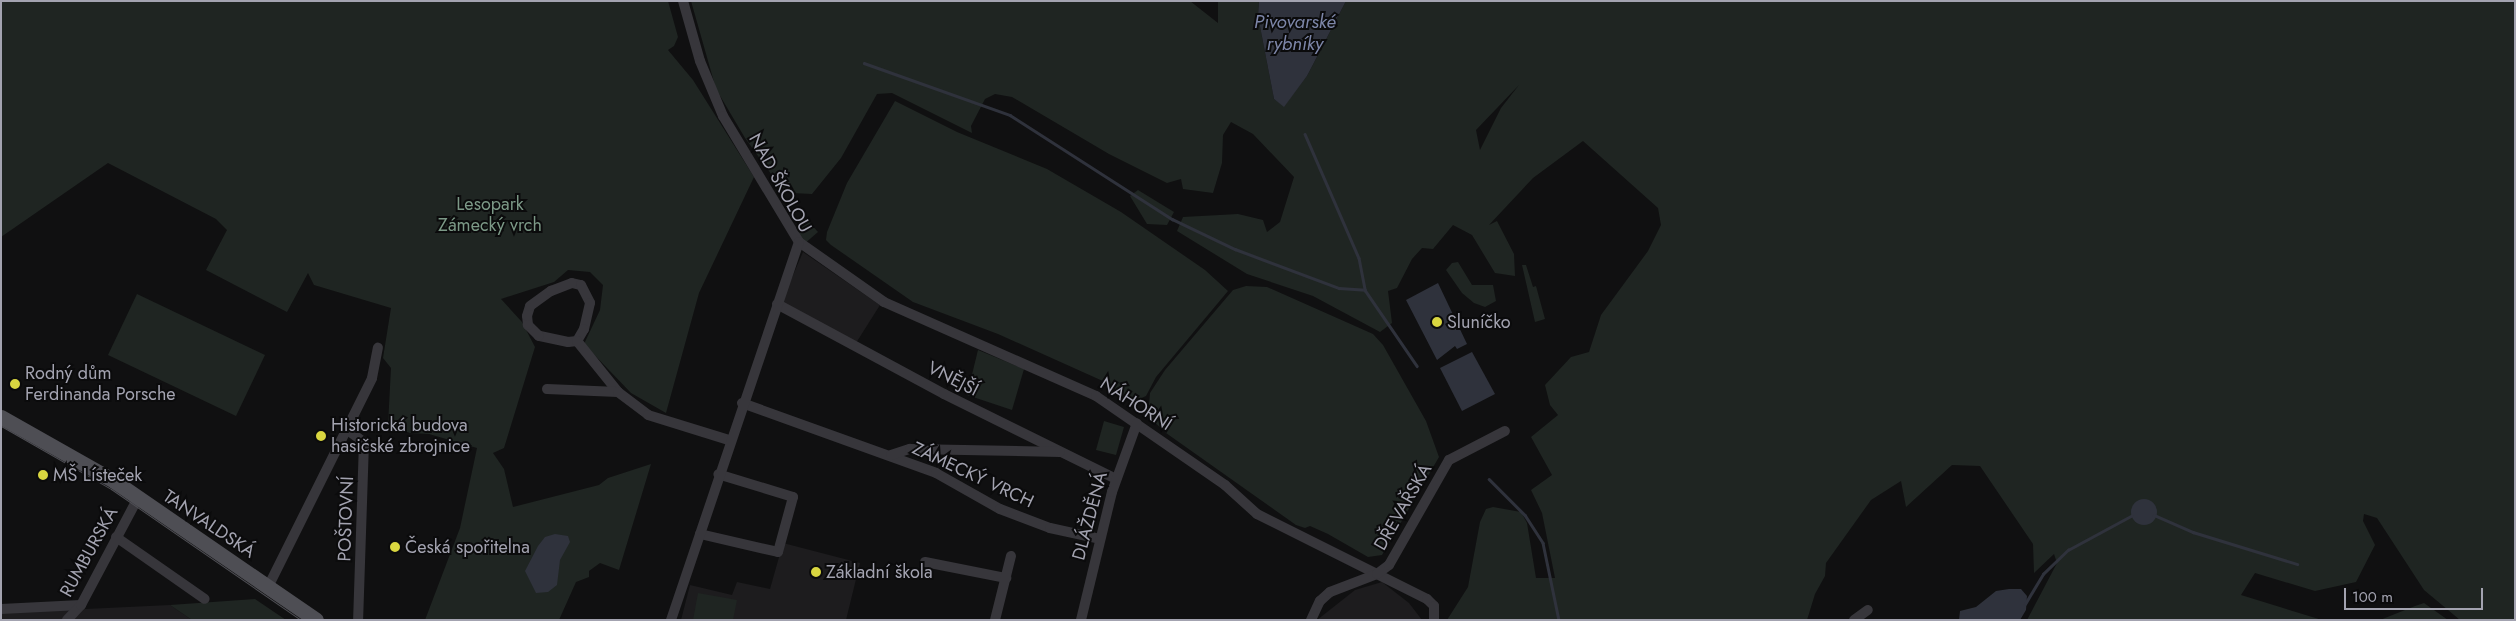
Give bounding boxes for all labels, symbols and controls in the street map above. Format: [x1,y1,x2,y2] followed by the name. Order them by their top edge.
[1254,11,1336,55] water label: Pivovarské rybníky
[744,130,816,236] street label: NAD ŠKOLOU
[438,194,542,236] park label: Lesopark Zámecký vrch
[1447,311,1511,333] place label: Sluníčko
[1431,316,1443,328] marker: Sluníčko
[924,357,982,401] street label: VNĚJŠÍ
[25,363,176,406] place label: Rodný dům Ferdinanda Porsche
[1096,373,1176,435] street label: NÁHORNÍ
[9,378,21,390] marker: Rodný dům Ferdinanda Porsche
[331,415,470,458] place label: Historická budova hasičské zbrojnice
[315,430,327,442] marker: Historická budova hasičské zbrojnice
[909,437,1037,513] street label: ZÁMECKÝ VRCH
[1370,460,1436,554] street label: DŘEVAŘSKÁ
[53,464,142,486] place label: MŠ Lísteček
[37,469,49,481] marker: MŠ Lísteček
[1068,469,1112,563] street label: DLÁŽDĚNÁ
[334,476,358,562] street label: POŠTOVNÍ
[159,485,259,563] street label: TANVALDSKÁ
[55,503,123,601] street label: RUMBURSKÁ
[405,536,530,558] place label: Česká spořitelna
[389,541,401,553] marker: Česká spořitelna
[826,561,933,583] place label: Základní škola
[810,566,822,578] marker: Základní škola
[2346,578,2485,610] scale bar
[2352,586,2393,608] text: 100 m

